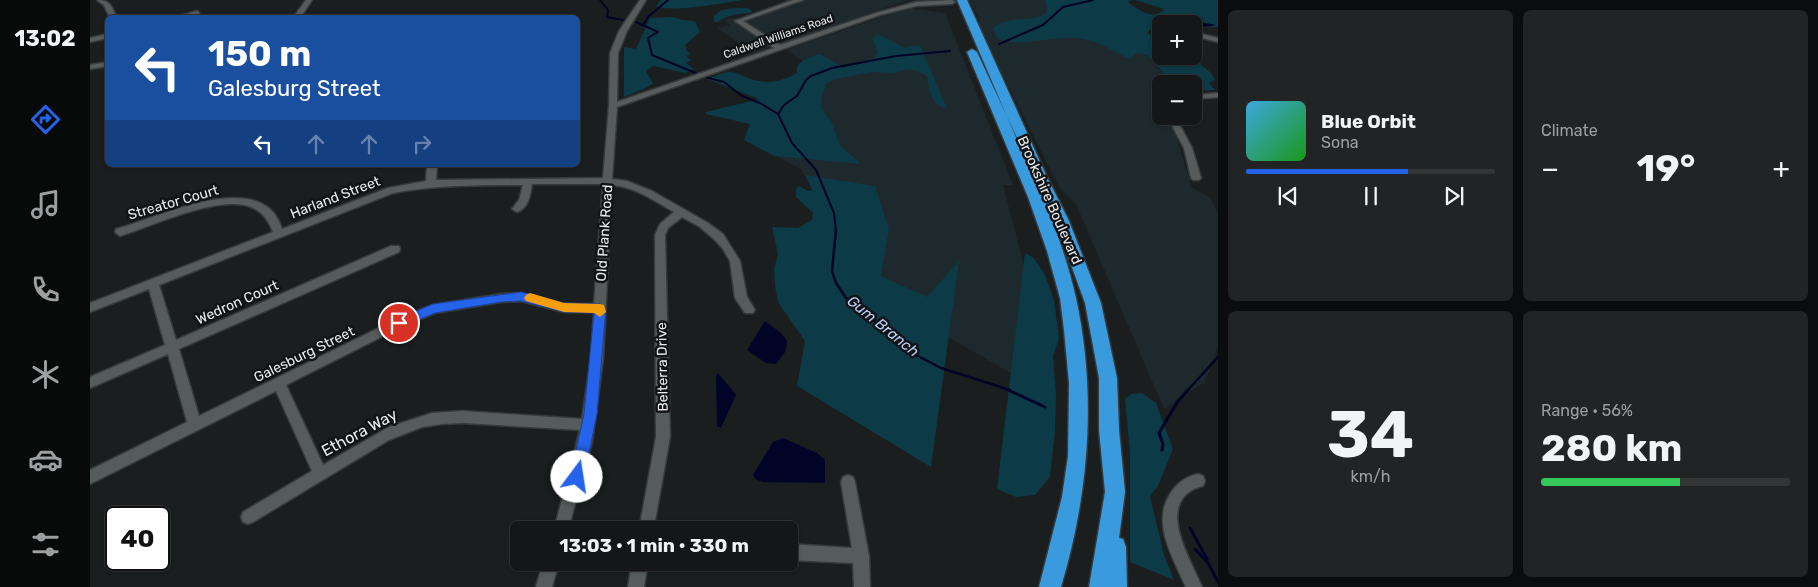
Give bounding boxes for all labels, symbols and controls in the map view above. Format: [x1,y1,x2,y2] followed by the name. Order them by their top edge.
[722,12,835,61] street label: Caldwell Williams Road
[1152,15,1202,125] map controls
[1152,15,1202,65] button: +
[14,25,76,52] text: 13:02
[208,33,311,75] text: 150 m
[125,35,190,100] icon: left
[208,75,381,102] text: Galesburg Street
[1152,75,1202,125] button: −
[28,102,63,137] icon: directions
[1321,110,1416,133] text: Blue Orbit
[1541,121,1598,140] text: Climate
[249,130,277,158] icon: left
[302,130,330,158] icon: ahead
[355,130,383,158] icon: ahead
[408,130,436,158] icon: right
[1014,133,1086,267] street label: Brookshire Boulevard
[1321,133,1359,152] text: Sona
[1636,145,1695,191] text: 19°
[1541,152,1559,185] text: −
[1773,152,1790,185] text: +
[288,172,383,222] street label: Harland Street
[126,181,221,224] street label: Streator Court
[1274,182,1302,210] icon: previous
[1357,182,1385,210] icon: pause
[1440,182,1468,210] icon: next
[593,184,616,282] street label: Old Plank Road
[28,187,63,222] icon: music
[28,272,63,307] icon: phone
[193,276,282,328] street label: Wedron Court
[843,291,923,361] water label: Gum Branch
[378,302,420,344] pin
[385,309,413,337] icon: arrive
[653,322,672,412] street label: Belterra Drive
[251,323,358,386] street label: Galesburg Street
[28,357,63,392] icon: climate
[1327,396,1414,473] text: 34
[1541,401,1633,420] text: Range · 56%
[318,404,401,460] street label: Ethora Way
[1541,425,1682,471] text: 280 km
[28,442,63,477] icon: car
[550,450,602,502] position arrow
[1351,467,1390,486] text: km/h
[105,506,170,571] speed limit sign: 40
[28,527,63,562] icon: filters
[559,534,749,557] text: 13:03 · 1 min · 330 m

